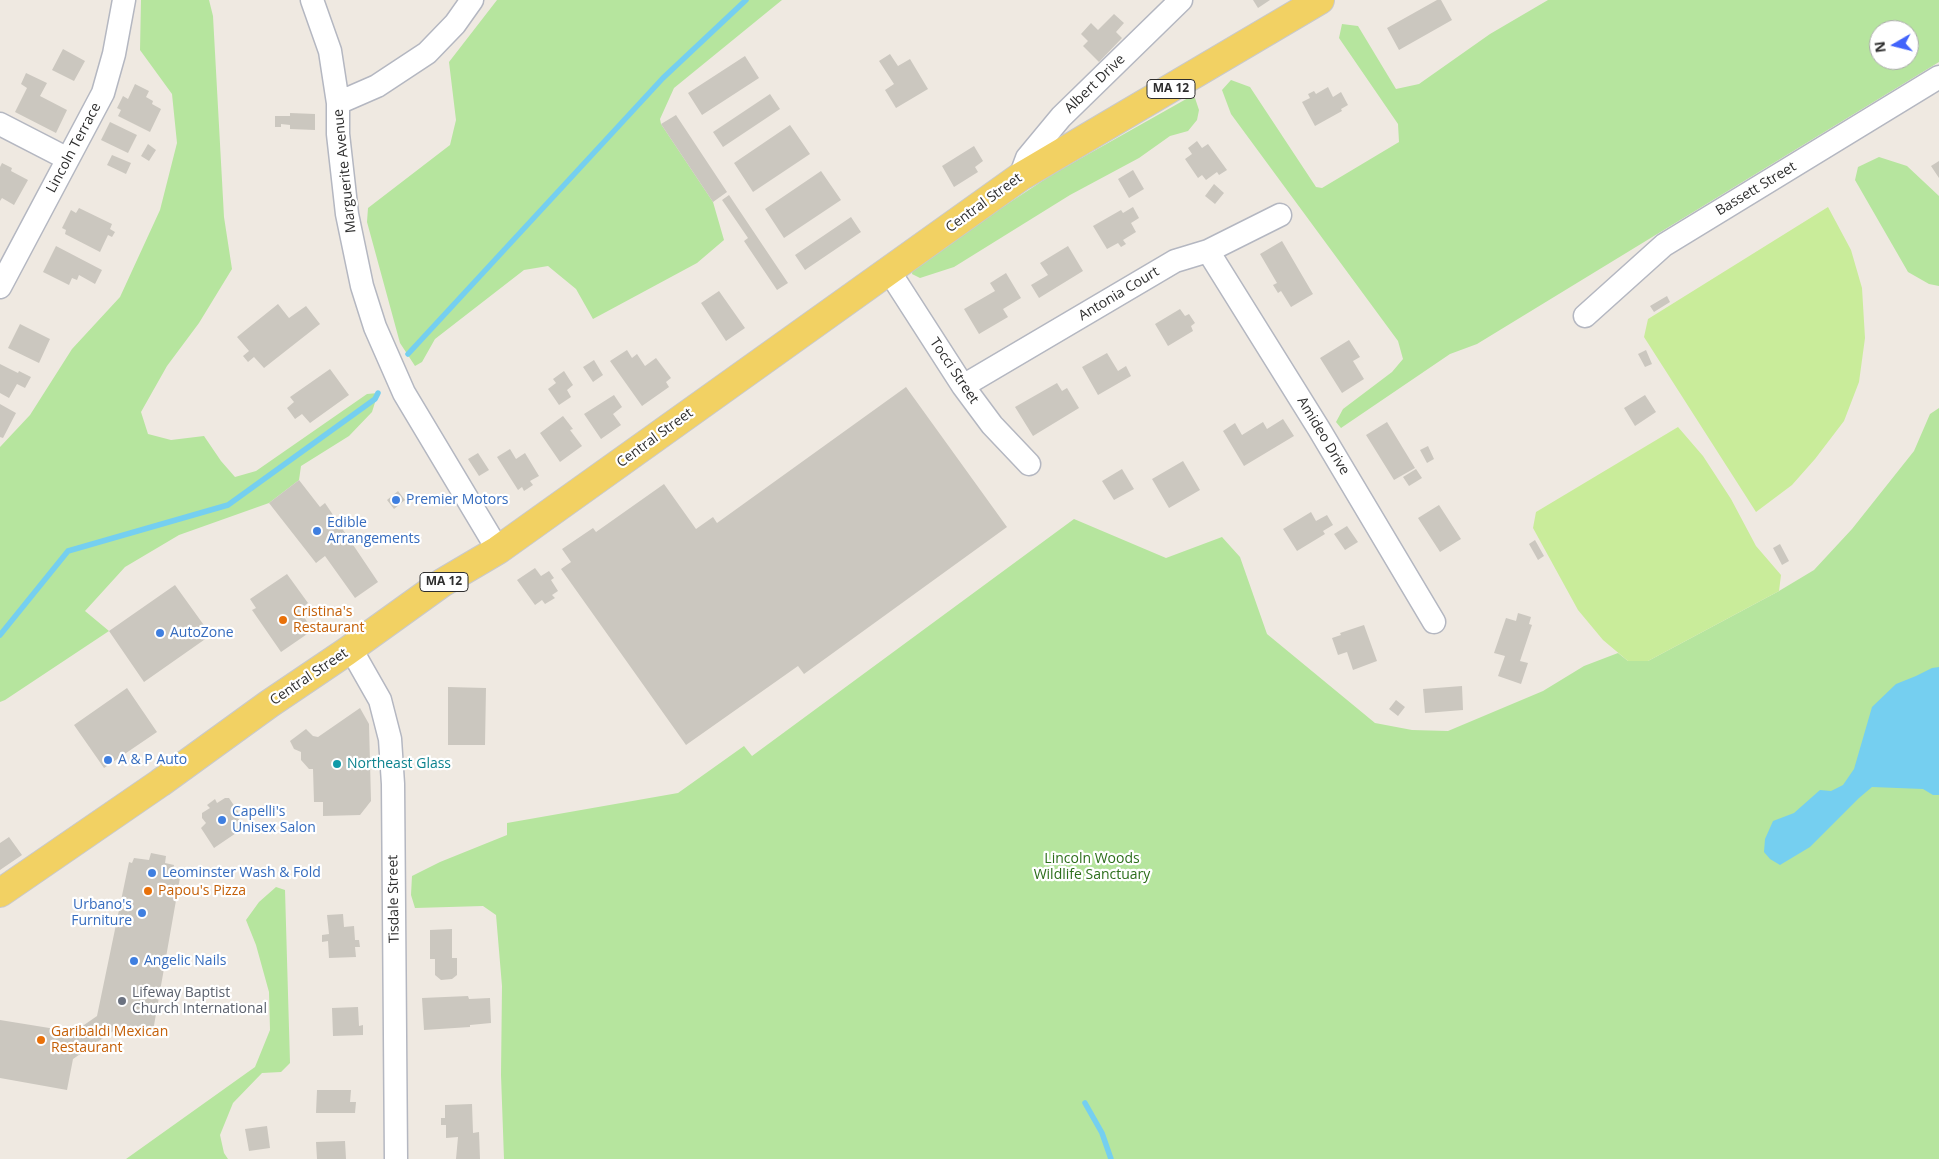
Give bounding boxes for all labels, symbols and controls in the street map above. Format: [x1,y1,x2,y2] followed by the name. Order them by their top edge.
[1869,20,1919,70] north arrow
[1869,40,1890,54] text: N
[1061,51,1129,117] street label: Albert Drive
[1147,80,1195,98] road number: MA 12
[43,100,105,196] street label: Lincoln Terrace
[330,108,360,234] street label: Marguerite Avenue
[1713,158,1799,220] street label: Bassett Street
[943,170,1025,236] street label: Central Street
[1076,263,1162,325] street label: Antonia Court
[926,335,982,407] street label: Tocci Street
[1293,394,1353,478] street label: Amideo Drive
[614,405,696,471] street label: Central Street
[406,492,509,508] place label: Premier Motors
[390,494,402,506] marker: Premier Motors
[327,515,420,548] place label: Edible Arrangements
[311,525,323,537] marker: Edible Arrangements
[420,572,468,592] road number: MA 12
[293,604,365,636] place label: Cristina's Restaurant
[277,614,289,626] marker: Cristina's Restaurant
[170,625,234,641] place label: AutoZone
[154,627,166,639] marker: AutoZone
[267,645,351,709] street label: Central Street
[118,752,187,768] place label: A & P Auto
[102,754,114,766] marker: A & P Auto
[347,756,451,772] place label: Northeast Glass
[331,758,343,770] marker: Northeast Glass
[232,804,316,836] place label: Capelli's Unisex Salon
[216,814,228,826] marker: Capelli's Unisex Salon
[1034,851,1150,884] park label: Lincoln Woods Wildlife Sanctuary
[385,855,403,943] street label: Tisdale Street
[162,865,321,881] place label: Leominster Wash & Fold
[146,867,158,879] marker: Leominster Wash & Fold
[158,883,246,899] place label: Papou's Pizza
[142,885,154,897] marker: Papou's Pizza
[71,897,132,930] place label: Urbano's Furniture
[136,907,148,919] marker: Urbano's Furniture
[144,953,226,969] place label: Angelic Nails
[128,955,140,967] marker: Angelic Nails
[132,985,267,1018] place label: Lifeway Baptist Church International
[116,995,128,1007] marker: Lifeway Baptist Church International
[51,1024,168,1056] place label: Garibaldi Mexican Restaurant
[35,1034,47,1046] marker: Garibaldi Mexican Restaurant

